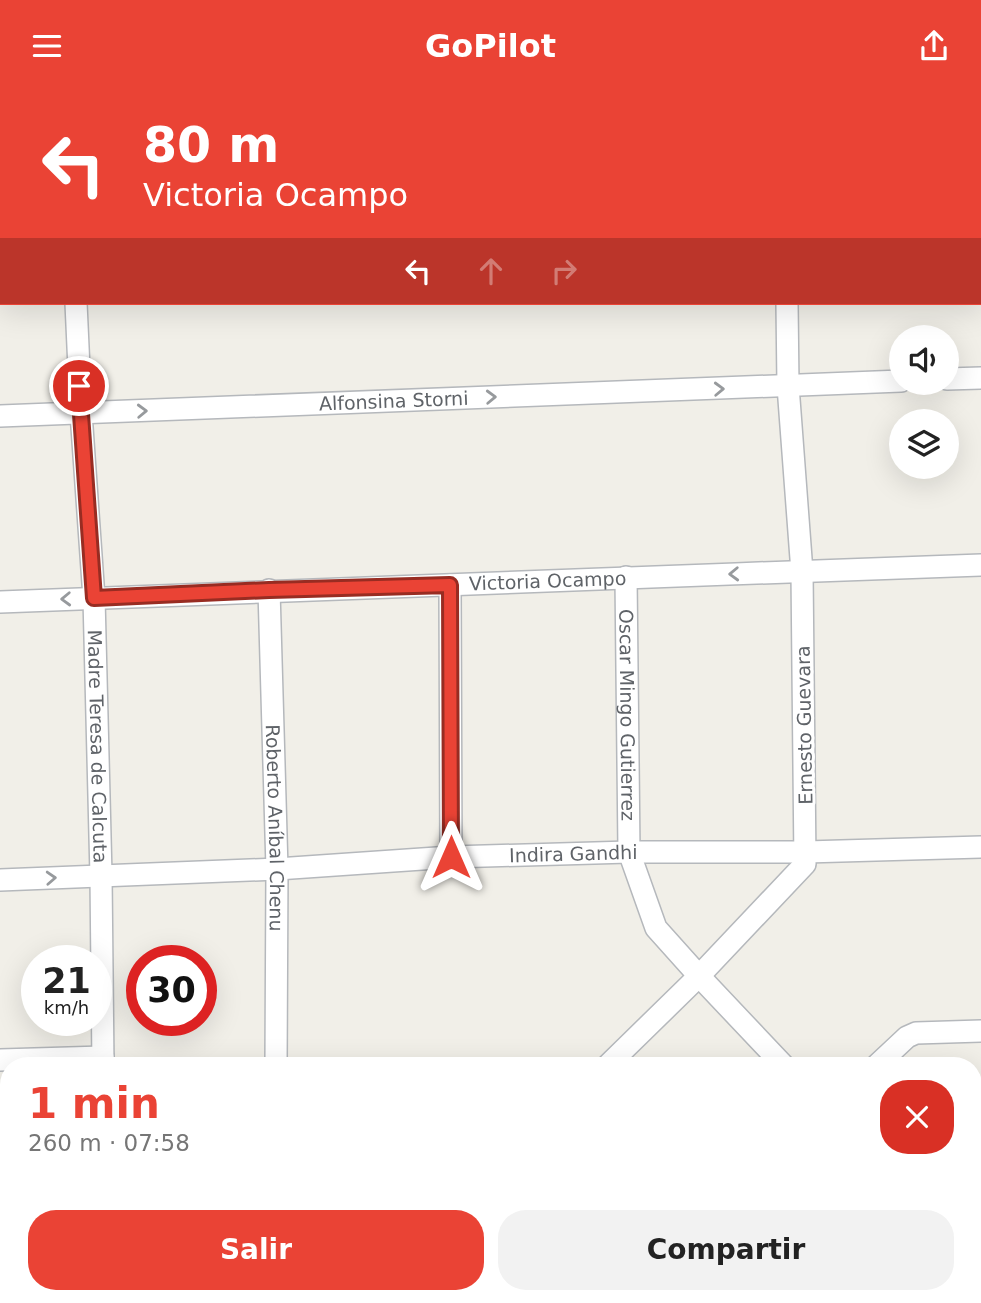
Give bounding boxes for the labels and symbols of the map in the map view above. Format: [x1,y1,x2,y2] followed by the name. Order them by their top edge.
[49,356,109,416] pin
[713,381,724,396] one-way arrow
[319,387,469,415] street label: Alfonsina Storni
[486,390,497,405] one-way arrow
[136,403,147,418] one-way arrow
[728,566,739,582] one-way arrow
[468,567,627,595] street label: Victoria Ocampo
[60,592,71,607] one-way arrow
[615,609,640,821] street label: Oscar Mingo Gutierrez
[84,629,112,863] street label: Madre Teresa de Calcuta
[792,645,816,805] street label: Ernesto Guevara
[262,724,288,932] street label: Roberto Aníbal Chenu
[414,820,488,894] position arrow
[509,841,637,866] street label: Indira Gandhi
[45,870,56,885] one-way arrow
[126,945,217,1036] speed limit sign: 30

